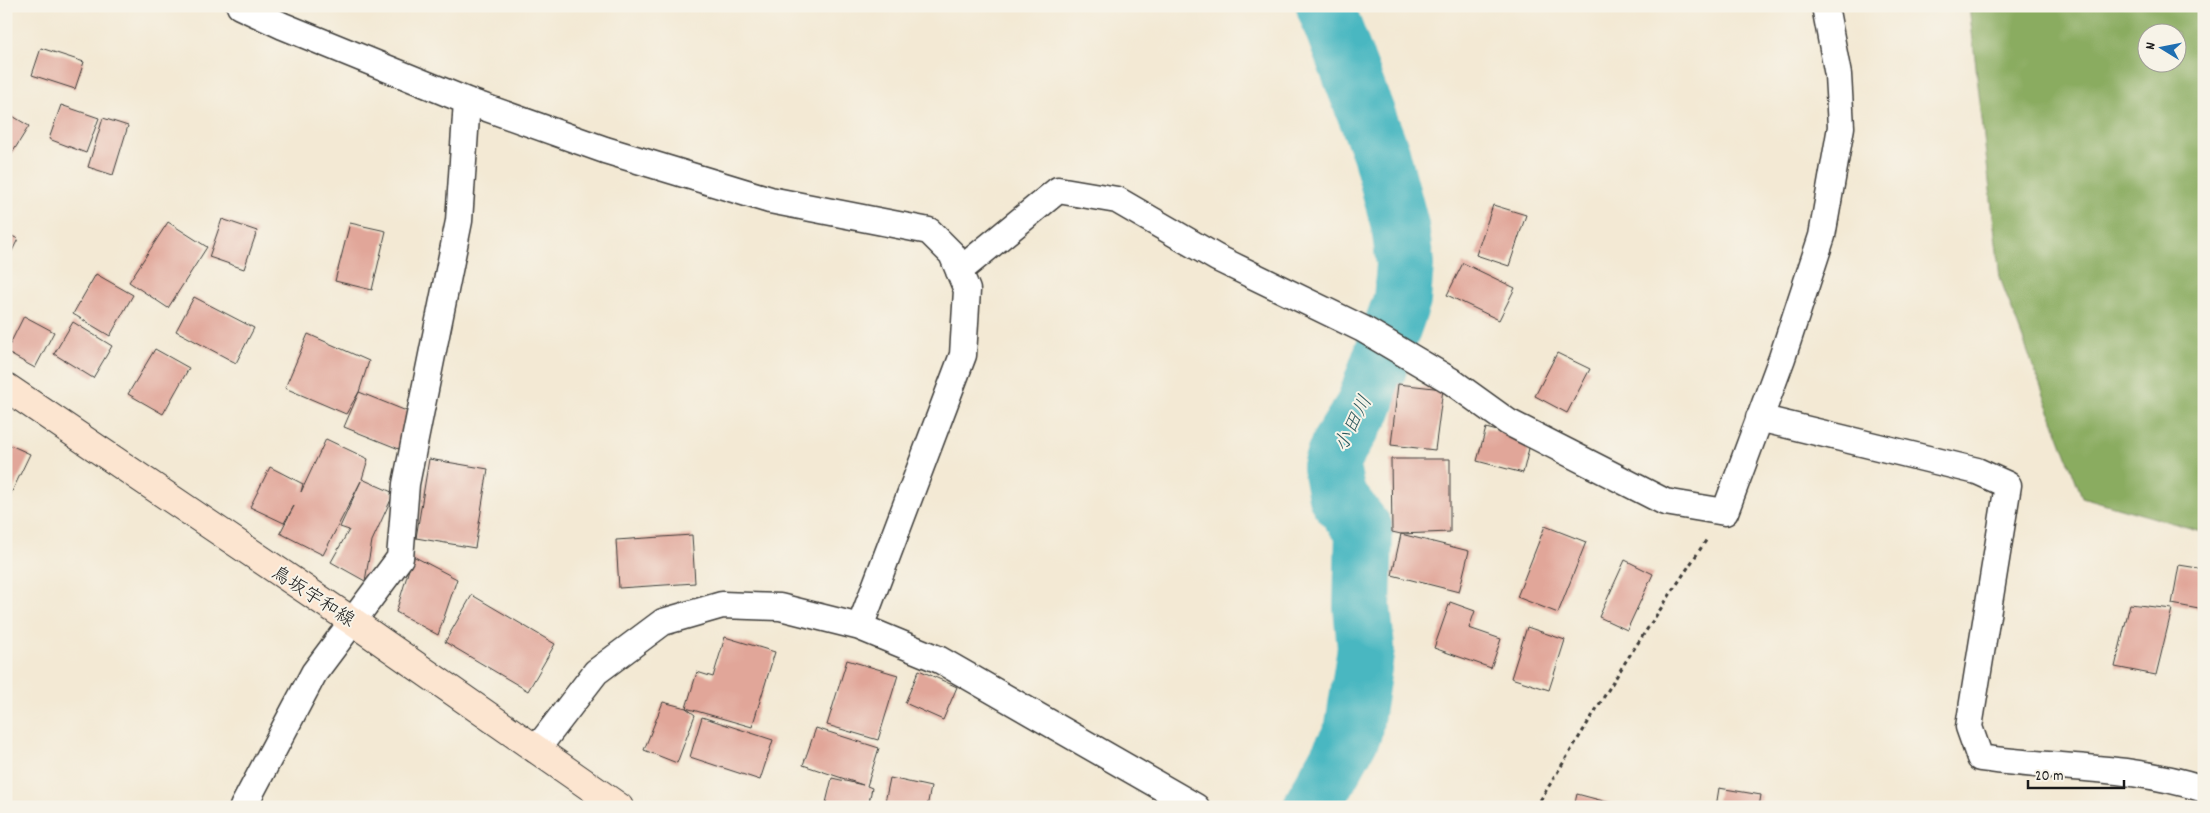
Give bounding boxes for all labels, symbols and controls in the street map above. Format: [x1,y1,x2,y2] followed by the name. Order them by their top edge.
[2138,22,2188,72] north arrow
[2141,41,2162,51] text: N
[1329,391,1381,457] water label: 小田川
[265,561,359,635] street label: 鳥坂宇和線
[2028,758,2124,790] scale bar
[2035,766,2063,788] text: 20 m

